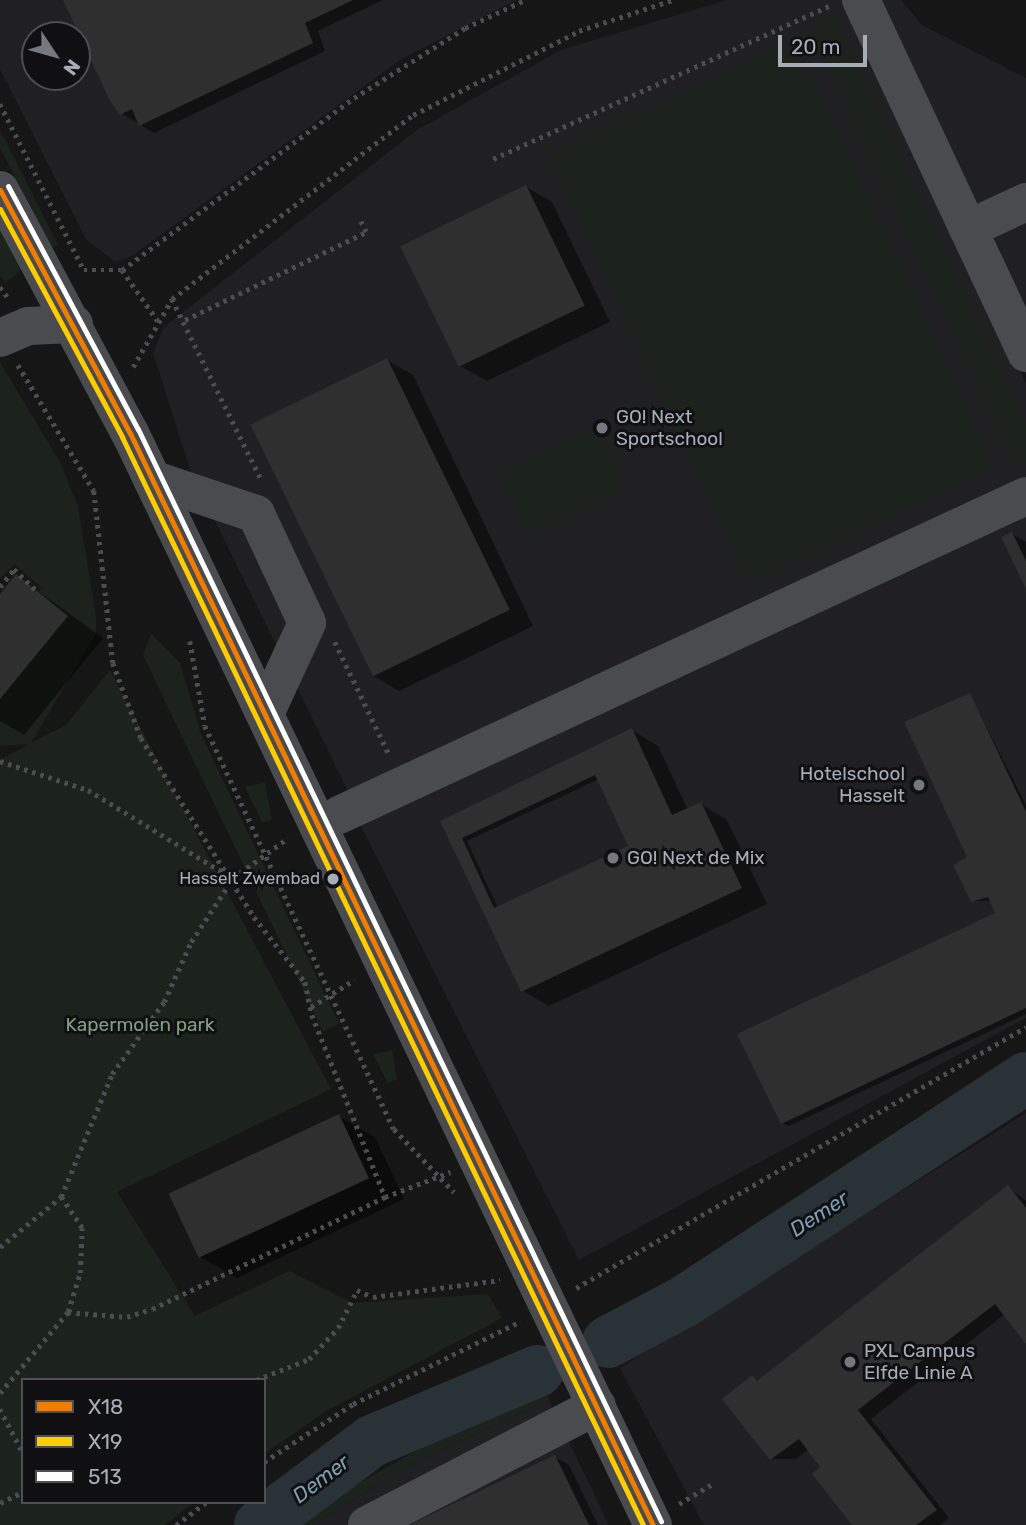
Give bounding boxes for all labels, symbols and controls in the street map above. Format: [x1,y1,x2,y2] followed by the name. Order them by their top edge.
[21,21,91,91] north arrow
[781,21,870,65] scale bar
[791,34,840,59] text: 20 m
[58,55,85,80] text: N
[616,406,723,450] place label: GO! Next Sportschool
[594,420,610,436] marker: GO! Next Sportschool
[800,763,905,807] place label: Hotelschool Hasselt
[911,777,927,793] marker: Hotelschool Hasselt
[627,847,765,869] place label: GO! Next de Mix
[605,850,621,866] marker: GO! Next de Mix
[179,869,320,889] place label: Hasselt Zwembad
[326,872,340,886] marker: Hasselt Zwembad
[65,1014,215,1036] park label: Kapermolen park
[785,1186,853,1242] water label: Demer
[864,1340,976,1384] place label: PXL Campus Elfde Linie A
[842,1354,858,1370] marker: PXL Campus Elfde Linie A
[21,1378,266,1504] legend
[88,1394,123,1419] text: X18
[88,1429,122,1454] text: X19
[288,1449,354,1509] water label: Demer
[88,1464,122,1489] text: 513

